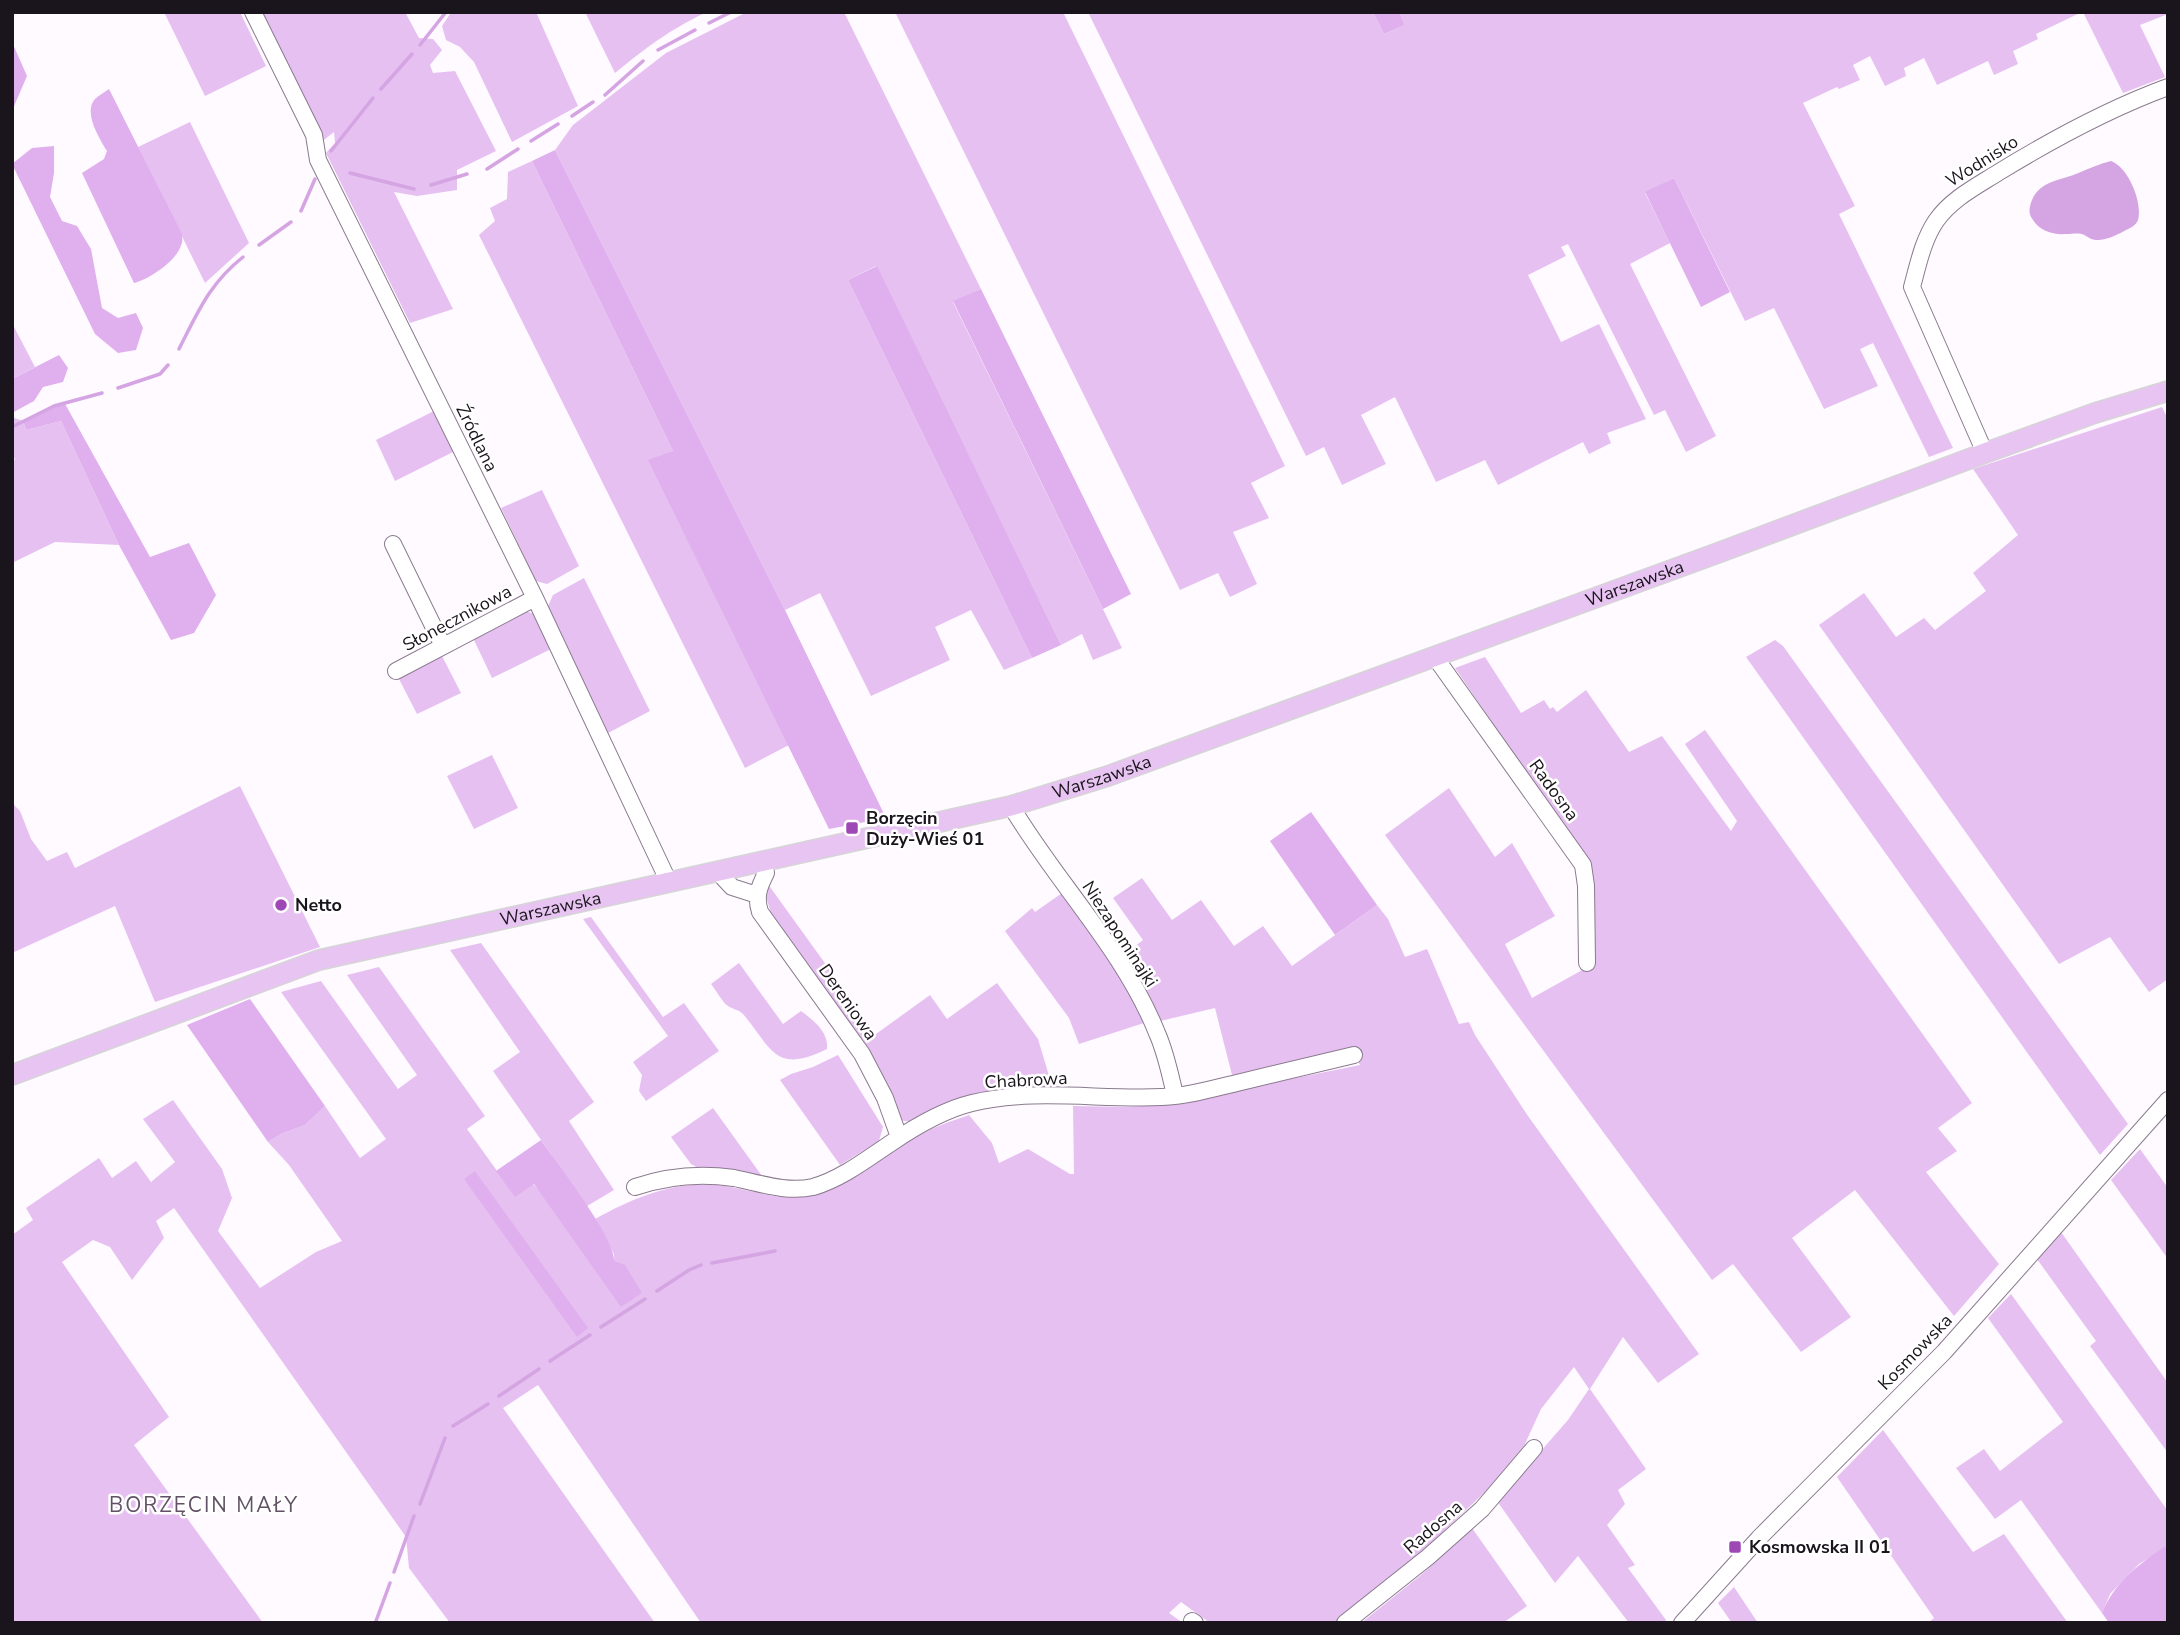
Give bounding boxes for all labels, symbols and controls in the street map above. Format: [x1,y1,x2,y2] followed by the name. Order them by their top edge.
[1941,129,2023,193] street label: Wodnisko
[450,400,504,476] street label: Źródlana
[1582,554,1687,612] street label: Warszawska
[398,579,516,657] street label: Słonecznikowa
[1049,749,1155,805] street label: Warszawska
[1524,754,1584,826] street label: Radosna
[866,806,984,851] place label: Borzęcin Duży-Wieś 01
[844,820,860,836] marker: Borzęcin Duży-Wieś 01
[1077,876,1163,992] street label: Niezapominajki
[498,886,603,931] street label: Warszawska
[295,893,342,917] place label: Netto
[273,897,289,913] marker: Netto
[813,959,883,1045] street label: Dereniowa
[984,1066,1068,1094] street label: Chabrowa
[1873,1309,1957,1395] street label: Kosmowska
[109,1491,299,1519] district label: BORZĘCIN MAŁY
[1399,1495,1467,1559] street label: Radosna
[1749,1535,1891,1559] place label: Kosmowska II 01
[1727,1539,1743,1555] marker: Kosmowska II 01

